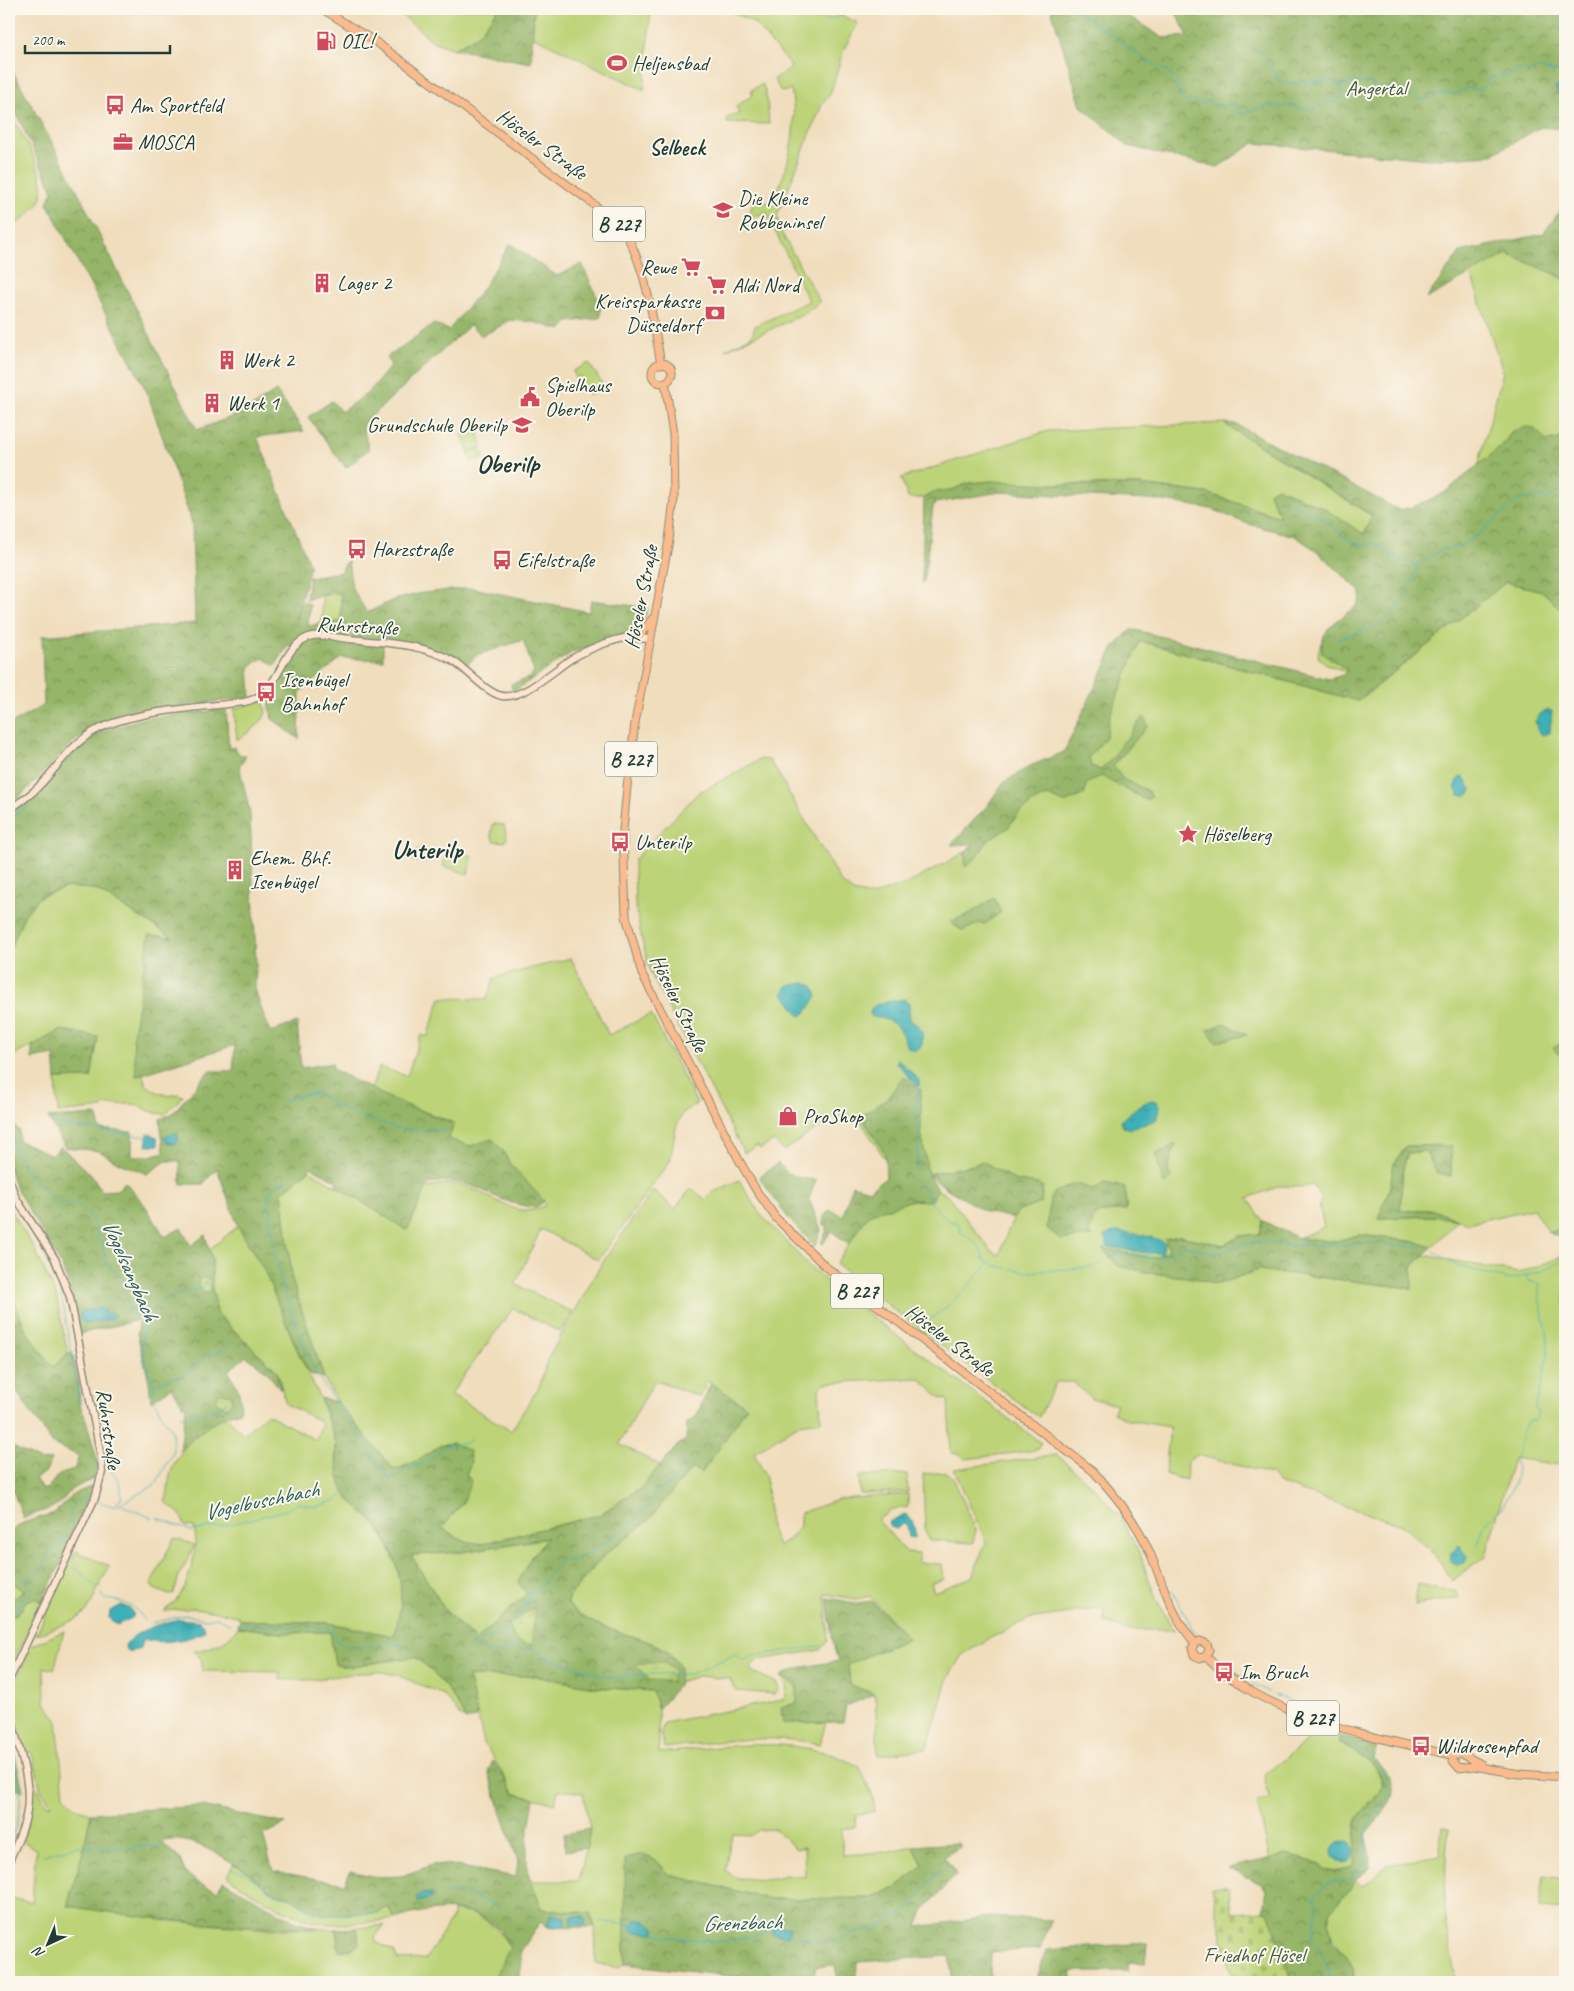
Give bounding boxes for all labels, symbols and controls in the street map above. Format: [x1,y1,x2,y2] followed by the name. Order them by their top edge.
[25,22,170,54] scale bar
[341,28,378,54] place label: OIL!
[315,30,337,52] fuel station icon: OIL!
[32,31,66,50] text: 200 m
[632,50,711,76] place label: Heljensbad
[606,52,628,74] sports icon: Heljensbad
[1346,75,1410,101] park label: Angertal
[130,92,226,118] place label: Am Sportfeld
[104,94,126,116] bus stop icon: Am Sportfeld
[492,103,594,187] street label: Höseler Straße
[138,129,194,155] place label: MOSCA
[112,131,134,153] office icon: MOSCA
[649,134,707,162] district label: Selbeck
[738,185,825,235] place label: Die Kleine Robbeninsel
[712,199,734,221] school or university icon: Die Kleine Robbeninsel
[593,206,645,242] road number: B 227
[640,254,677,280] place label: Rewe
[680,256,702,278] supermarket icon: Rewe
[337,270,393,296] place label: Lager 2
[311,272,333,294] building icon: Lager 2
[732,272,803,298] place label: Aldi Nord
[706,274,728,296] supermarket icon: Aldi Nord
[595,288,705,338] place label: Kreissparkasse Düsseldorf
[704,302,726,324] bank icon: Kreissparkasse Düsseldorf
[242,347,295,373] place label: Werk 2
[216,349,238,371] building icon: Werk 2
[545,372,612,422] place label: Spielhaus Oberilp
[519,386,541,408] public building icon: Spielhaus Oberilp
[227,390,280,416] place label: Werk 1
[201,392,223,414] building icon: Werk 1
[367,412,508,438] place label: Grundschule Oberilp
[511,414,533,436] school or university icon: Grundschule Oberilp
[477,447,541,480] district label: Oberilp
[372,536,455,562] place label: Harzstraße
[346,538,368,560] bus stop icon: Harzstraße
[618,541,664,651] street label: Höseler Straße
[517,547,596,573] place label: Eifelstraße
[491,549,513,571] bus stop icon: Eifelstraße
[316,611,400,641] street label: Ruhrstraße
[281,667,351,717] place label: Isenbügel Bahnhof
[255,681,277,703] bus stop icon: Isenbügel Bahnhof
[605,742,657,776] road number: B 227
[1203,821,1272,847] place label: Höselberg
[1177,823,1199,845] place icon: Höselberg
[635,829,692,855] place label: Unterilp
[609,831,631,853] bus stop icon: Unterilp
[392,833,465,866] district label: Unterilp
[250,845,332,895] place label: Ehem. Bhf. Isenbügel
[224,859,246,881] building icon: Ehem. Bhf. Isenbügel
[644,950,715,1058] street label: Höseler Straße
[803,1103,865,1129] place label: ProShop
[777,1105,799,1127] shop icon: ProShop
[95,1215,166,1327] water label: Vogelsangbach
[831,1274,883,1308] road number: B 227
[900,1298,1002,1383] street label: Höseler Straße
[90,1387,128,1473] street label: Ruhrstraße
[201,1475,323,1527] water label: Vogelbuschbach
[1239,1659,1309,1685] place label: Im Bruch
[1213,1661,1235,1683] bus stop icon: Im Bruch
[1287,1700,1339,1736] road number: B 227
[1436,1733,1541,1759] place label: Wildrosenpfad
[1410,1735,1432,1757] bus stop icon: Wildrosenpfad
[702,1908,784,1938] water label: Grenzbach
[22,1918,72,1968] north arrow
[29,1942,48,1962] text: N
[1204,1942,1308,1968] park label: Friedhof Hösel

